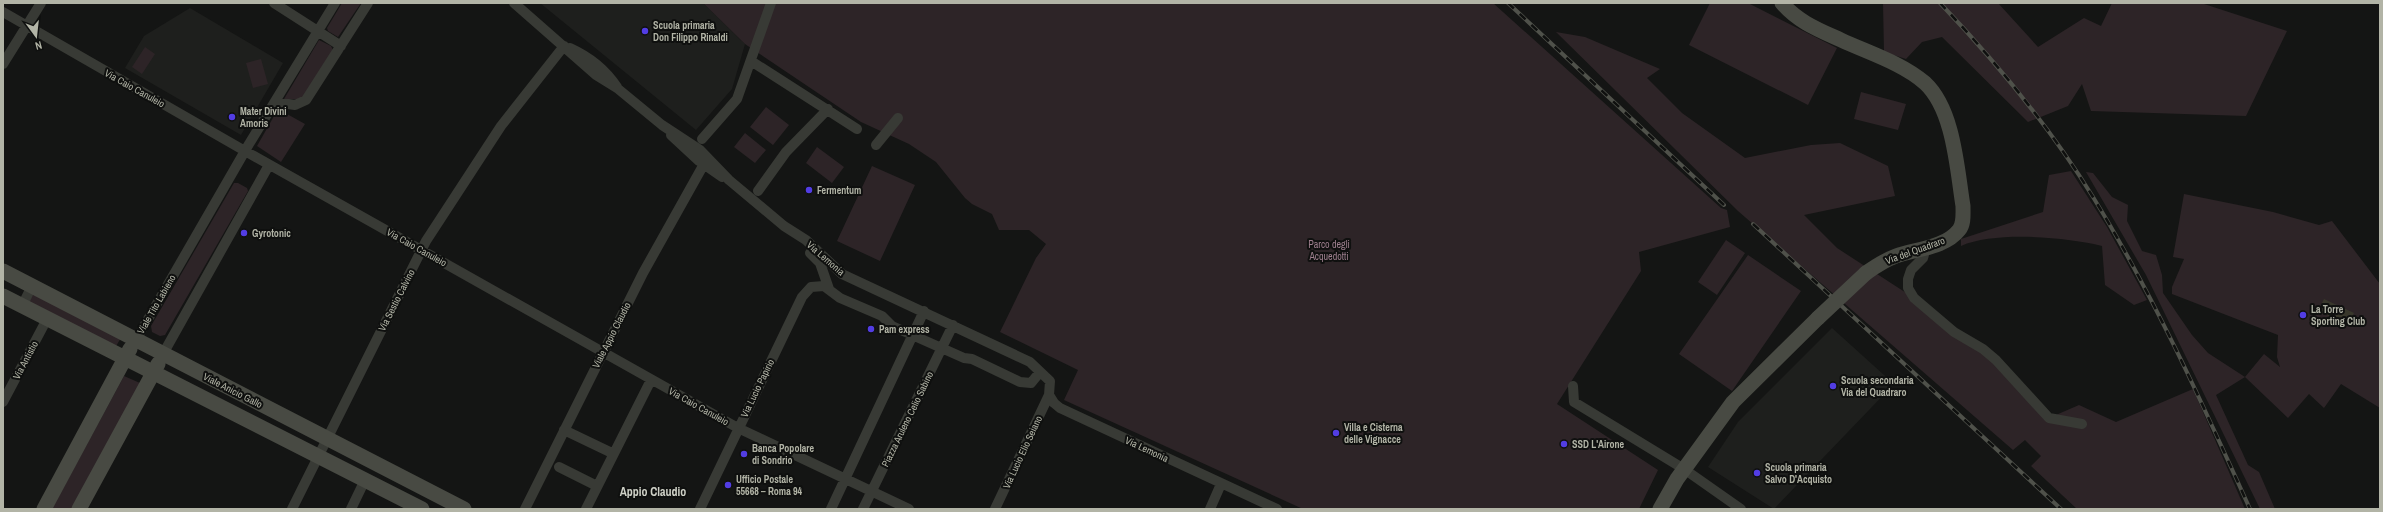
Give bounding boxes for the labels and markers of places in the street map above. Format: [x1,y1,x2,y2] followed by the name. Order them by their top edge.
[653,19,728,44] place label: Scuola primaria Don Filippo Rinaldi
[640,26,650,36] marker: Scuola primaria Don Filippo Rinaldi
[240,105,286,130] place label: Mater Divini Amoris
[227,112,237,122] marker: Mater Divini Amoris
[817,184,861,197] place label: Fermentum
[804,185,814,195] marker: Fermentum
[252,227,291,240] place label: Gyrotonic
[239,228,249,238] marker: Gyrotonic
[2311,303,2365,328] place label: La Torre Sporting Club
[2298,310,2308,320] marker: La Torre Sporting Club
[879,323,930,336] place label: Pam express
[866,324,876,334] marker: Pam express
[1841,374,1914,399] place label: Scuola secondaria Via del Quadraro
[1828,381,1838,391] marker: Scuola secondaria Via del Quadraro
[1344,421,1403,446] place label: Villa e Cisterna delle Vignacce
[1331,428,1341,438] marker: Villa e Cisterna delle Vignacce
[1572,438,1625,451] place label: SSD L'Airone
[1559,439,1569,449] marker: SSD L'Airone
[752,442,814,467] place label: Banca Popolare di Sondrio
[739,449,749,459] marker: Banca Popolare di Sondrio
[1765,461,1832,486] place label: Scuola primaria Salvo D'Acquisto
[1752,468,1762,478] marker: Scuola primaria Salvo D'Acquisto
[736,473,803,498] place label: Ufficio Postale 55668 – Roma 94
[723,480,733,490] marker: Ufficio Postale 55668 – Roma 94

